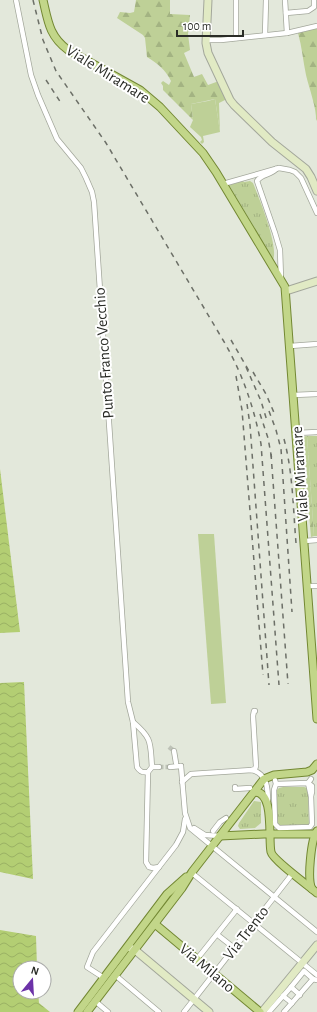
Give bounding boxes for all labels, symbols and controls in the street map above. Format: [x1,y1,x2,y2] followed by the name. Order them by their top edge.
[177,12,243,38] scale bar
[183,20,211,32] text: 100 m
[63,42,153,106] street label: Viale Miramare
[91,287,117,419] street label: Punto Franco Vecchio
[289,426,311,522] street label: Viale Miramare
[220,903,272,963] street label: Via Trento
[176,940,238,996] street label: Via Milano
[12,960,52,1000] north arrow
[30,965,40,977] text: N

